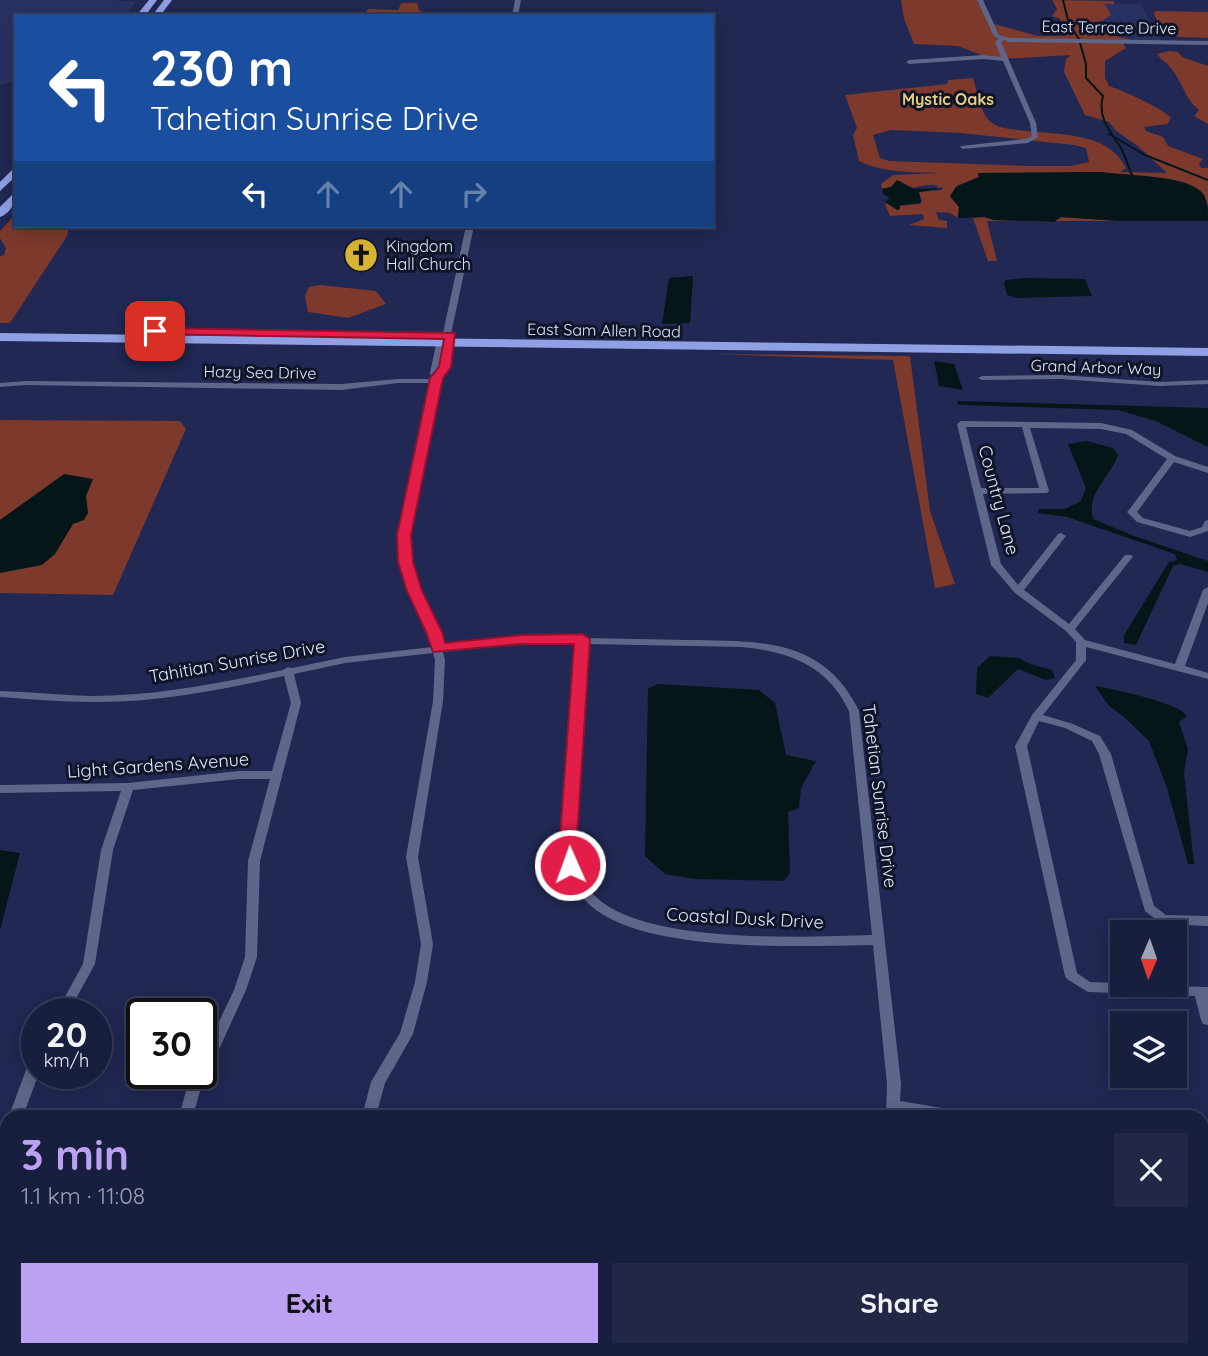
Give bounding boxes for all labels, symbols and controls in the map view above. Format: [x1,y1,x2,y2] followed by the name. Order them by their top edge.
[1041,16,1177,38] street label: East Terrace Drive
[150,37,293,98] text: 230 m
[35,42,126,133] icon: left
[902,89,994,109] district label: Mystic Oaks
[150,98,479,138] text: Tahetian Sunrise Drive
[236,175,274,213] icon: left
[309,175,347,213] icon: ahead
[382,175,420,213] icon: ahead
[455,175,493,213] icon: right
[342,236,380,274] church icon: Kingdom Hall Church
[386,236,471,274] place label: Kingdom Hall Church
[125,301,185,361] pin
[136,312,174,350] icon: arrive
[527,319,681,341] street label: East Sam Allen Road
[1030,355,1162,379] street label: Grand Arbor Way
[203,361,317,383] street label: Hazy Sea Drive
[973,443,1025,557] street label: Country Lane
[147,634,327,688] street label: Tahitian Sunrise Drive
[857,703,903,889] street label: Tahetian Sunrise Drive
[66,747,250,783] street label: Light Gardens Avenue
[533,828,607,902] position arrow
[666,902,824,934] street label: Coastal Dusk Drive
[1110,920,1186,998] north arrow
[1110,920,1187,1088] map controls
[126,998,217,1089] speed limit sign: 30
[1110,1011,1187,1088] button: layers
[46,1012,87,1056] text: 20
[44,1049,89,1072] text: km/h
[21,1128,129,1181] text: 3 min
[1114,1133,1188,1207] button: close
[21,1181,145,1210] text: 1.1 km · 11:08
[21,1263,598,1343] button: Exit
[612,1263,1188,1343] button: Share

